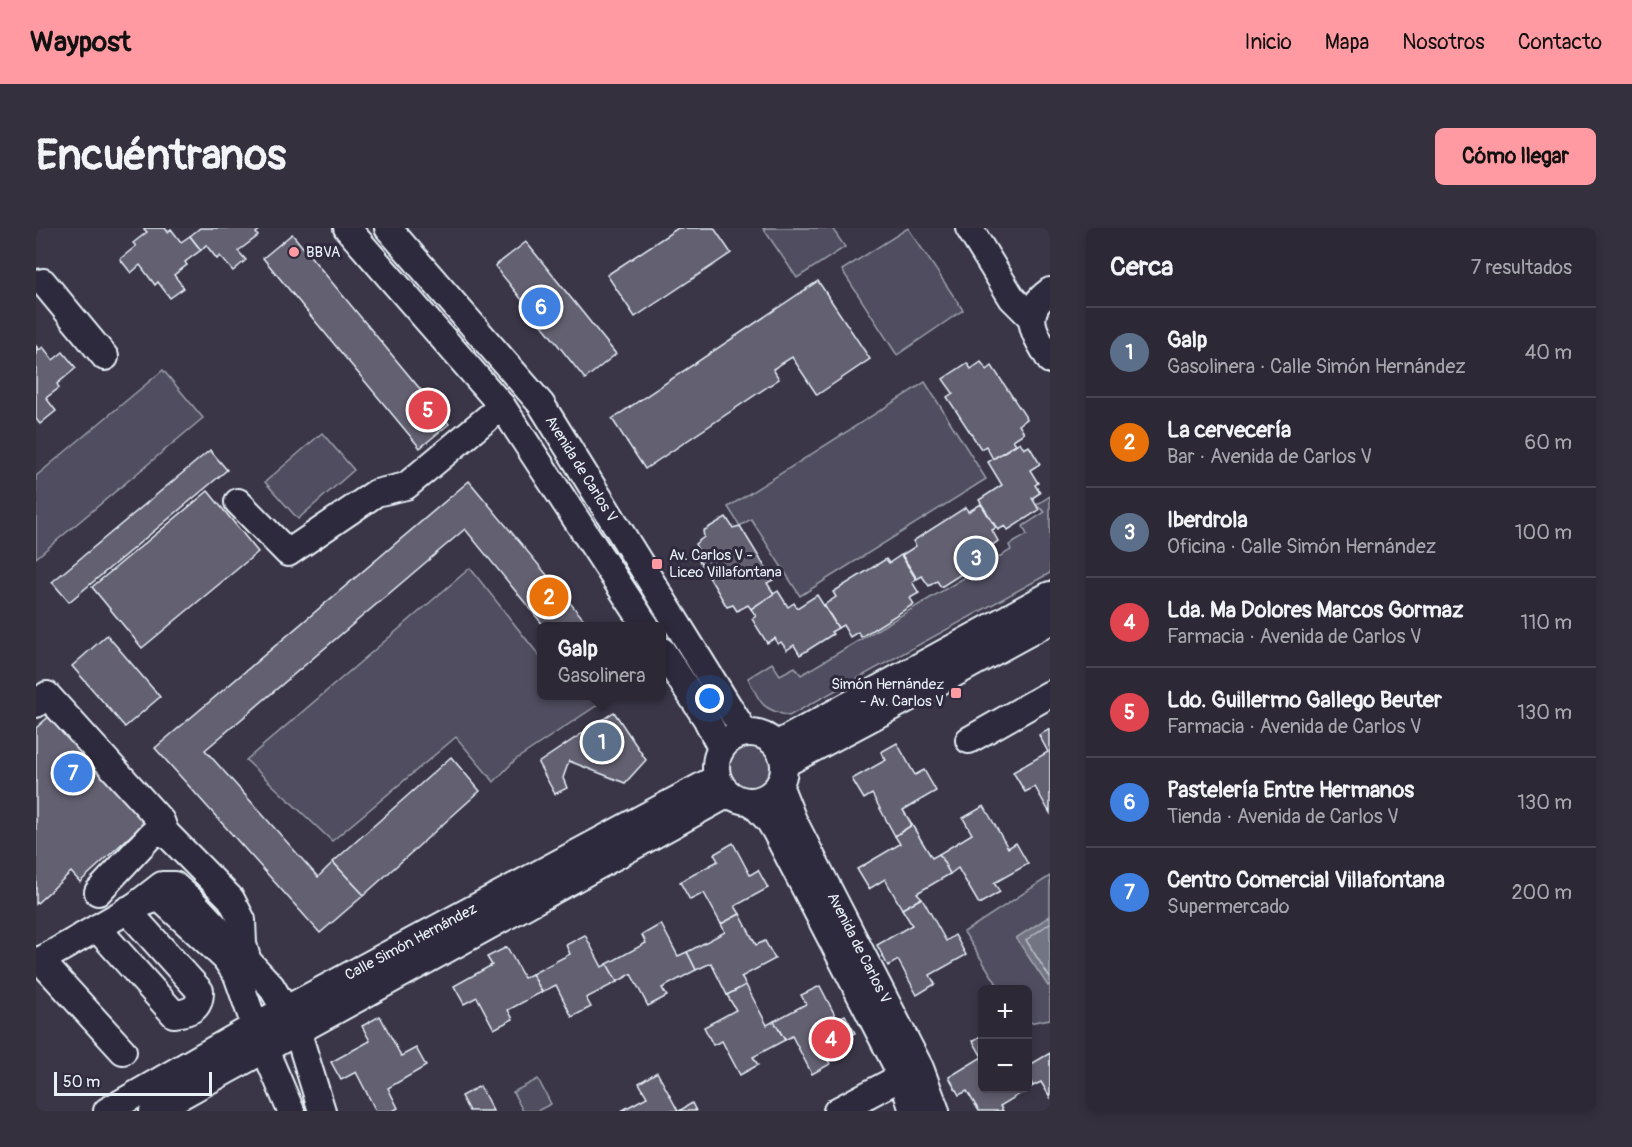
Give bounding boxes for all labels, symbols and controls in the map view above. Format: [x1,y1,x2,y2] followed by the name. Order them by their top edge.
[30,25,131,60] text: Waypost
[1245,29,1292,56] text: Inicio
[1325,29,1369,56] text: Mapa
[1402,29,1485,56] text: Nosotros
[1518,29,1602,56] text: Contacto
[1435,128,1596,185] button: Cómo llegar
[36,130,286,182] text: Encuéntranos
[306,243,341,262] place label: BBVA
[287,245,301,259] marker: BBVA
[1110,251,1173,283] text: Cerca
[1471,255,1572,280] text: 7 resultados
[522,284,560,329] pin: 6
[1167,326,1207,354] text: Galp
[1126,340,1133,365] text: 1
[1525,340,1572,365] text: 40 m
[1167,354,1466,379] text: Gasolinera · Calle Simón Hernández
[408,388,448,432] pin: 5
[541,412,621,526] street label: Avenida de Carlos V
[1167,416,1291,444] text: La cervecería
[1124,430,1135,455] text: 2
[1525,430,1572,455] text: 60 m
[1167,444,1372,469] text: Bar · Avenida de Carlos V
[1167,506,1248,534] text: Iberdrola
[1124,520,1135,545] text: 3
[1515,520,1572,545] text: 100 m
[1167,534,1436,559] text: Oficina · Calle Simón Hernández
[956,536,996,580] pin: 3
[669,546,782,582] place label: Av. Carlos V - Liceo Villafontana
[650,557,664,571] marker: Av. Carlos V - Liceo Villafontana
[530,574,568,620] pin: 2
[1167,596,1463,624] text: Lda. Mª Dolores Marcos Gormaz
[1124,610,1135,635] text: 4
[1521,610,1572,635] text: 110 m
[537,622,666,700] popup
[1167,624,1422,649] text: Farmacia · Avenida de Carlos V
[558,635,598,663] text: Galp
[558,663,645,688] text: Gasolinera
[831,675,944,711] place label: Simón Hernández - Av. Carlos V
[695,684,724,713] your location
[949,686,963,700] marker: Simón Hernández - Av. Carlos V
[1167,686,1442,714] text: Ldo. Guillermo Gallego Beuter
[1124,700,1135,725] text: 5
[1517,700,1572,725] text: 130 m
[1167,714,1422,739] text: Farmacia · Avenida de Carlos V
[582,720,622,764] pin: 1
[54,750,93,796] pin: 7
[1167,776,1414,804] text: Pastelería Entre Hermanos
[1124,790,1135,815] text: 6
[1517,790,1572,815] text: 130 m
[1167,804,1399,829] text: Tienda · Avenida de Carlos V
[1167,866,1445,894] text: Centro Comercial Villafontana
[1124,880,1135,905] text: 7
[1511,880,1572,905] text: 200 m
[823,889,895,1007] street label: Avenida de Carlos V
[1167,894,1290,919] text: Supermercado
[342,899,480,985] street label: Calle Simón Hernández
[978,985,1032,1093] map controls
[978,985,1032,1039] button: +
[812,1016,850,1062] pin: 4
[978,1039,1032,1093] button: −
[54,1069,212,1096] scale bar
[63,1072,100,1092] text: 50 m

